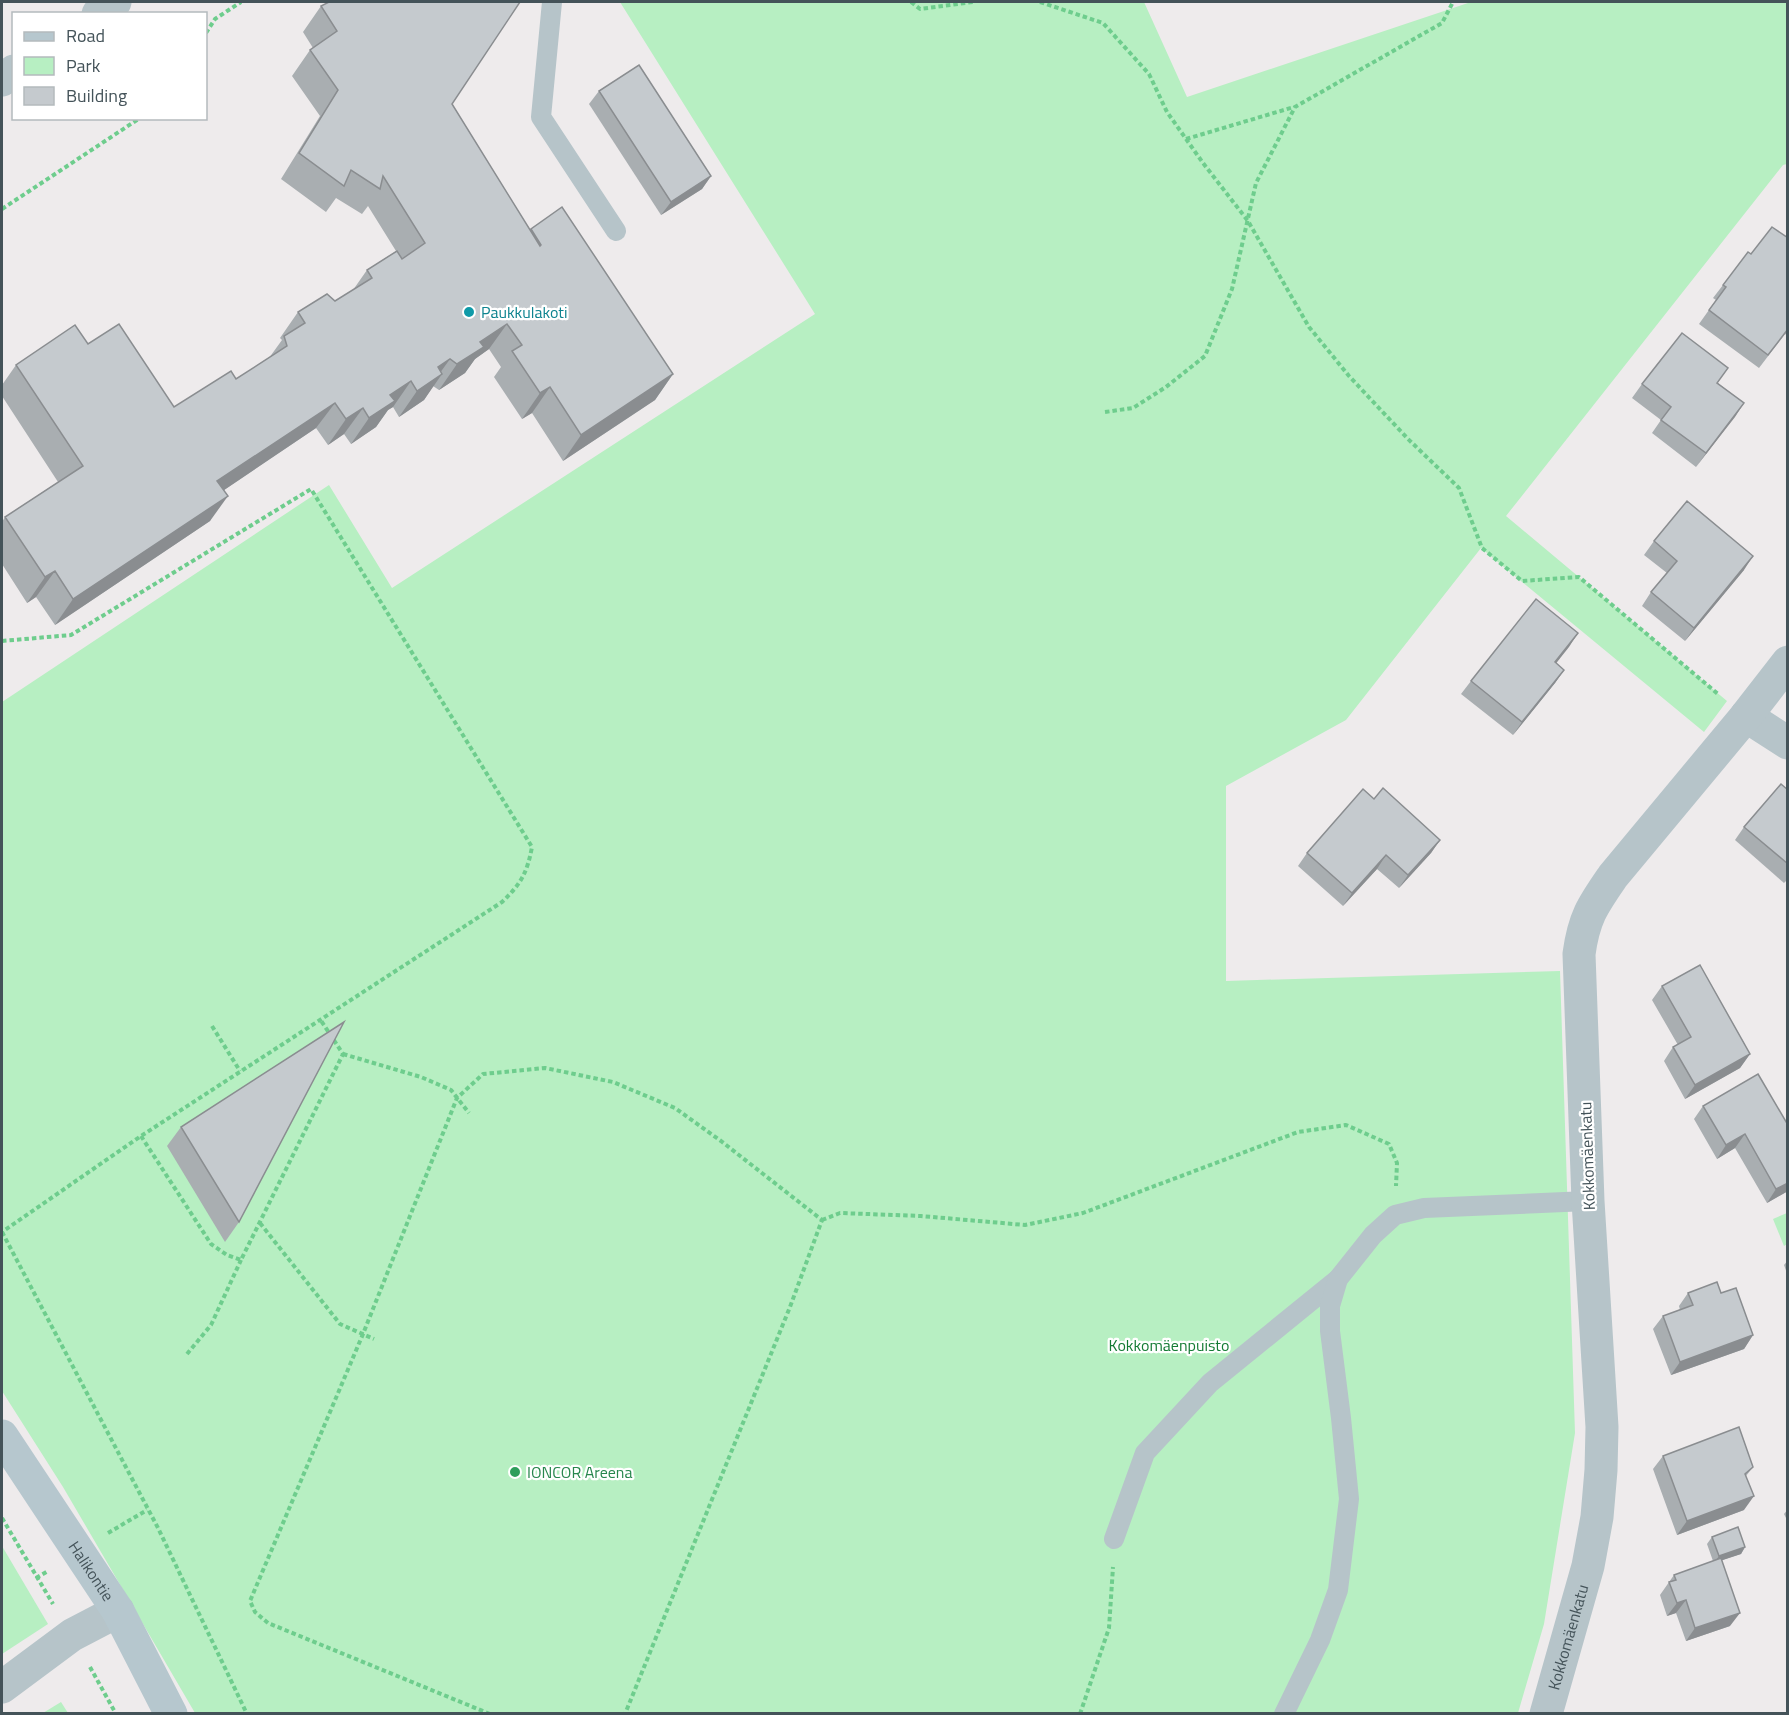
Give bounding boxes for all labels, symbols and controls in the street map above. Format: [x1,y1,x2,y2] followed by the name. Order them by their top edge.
[12,12,207,120] legend
[66,22,105,49] text: Road
[66,52,101,79] text: Park
[66,82,127,109] text: Building
[481,300,567,324] place label: Paukkulakoti
[462,305,476,319] marker: Paukkulakoti
[1573,1101,1601,1211] street label: Kokkomäenkatu
[1109,1333,1229,1357] park label: Kokkomäenpuisto
[527,1460,632,1484] place label: IONCOR Areena
[508,1465,522,1479] marker: IONCOR Areena
[63,1536,120,1606] street label: Halikontie
[1541,1581,1594,1693] street label: Kokkomäenkatu

